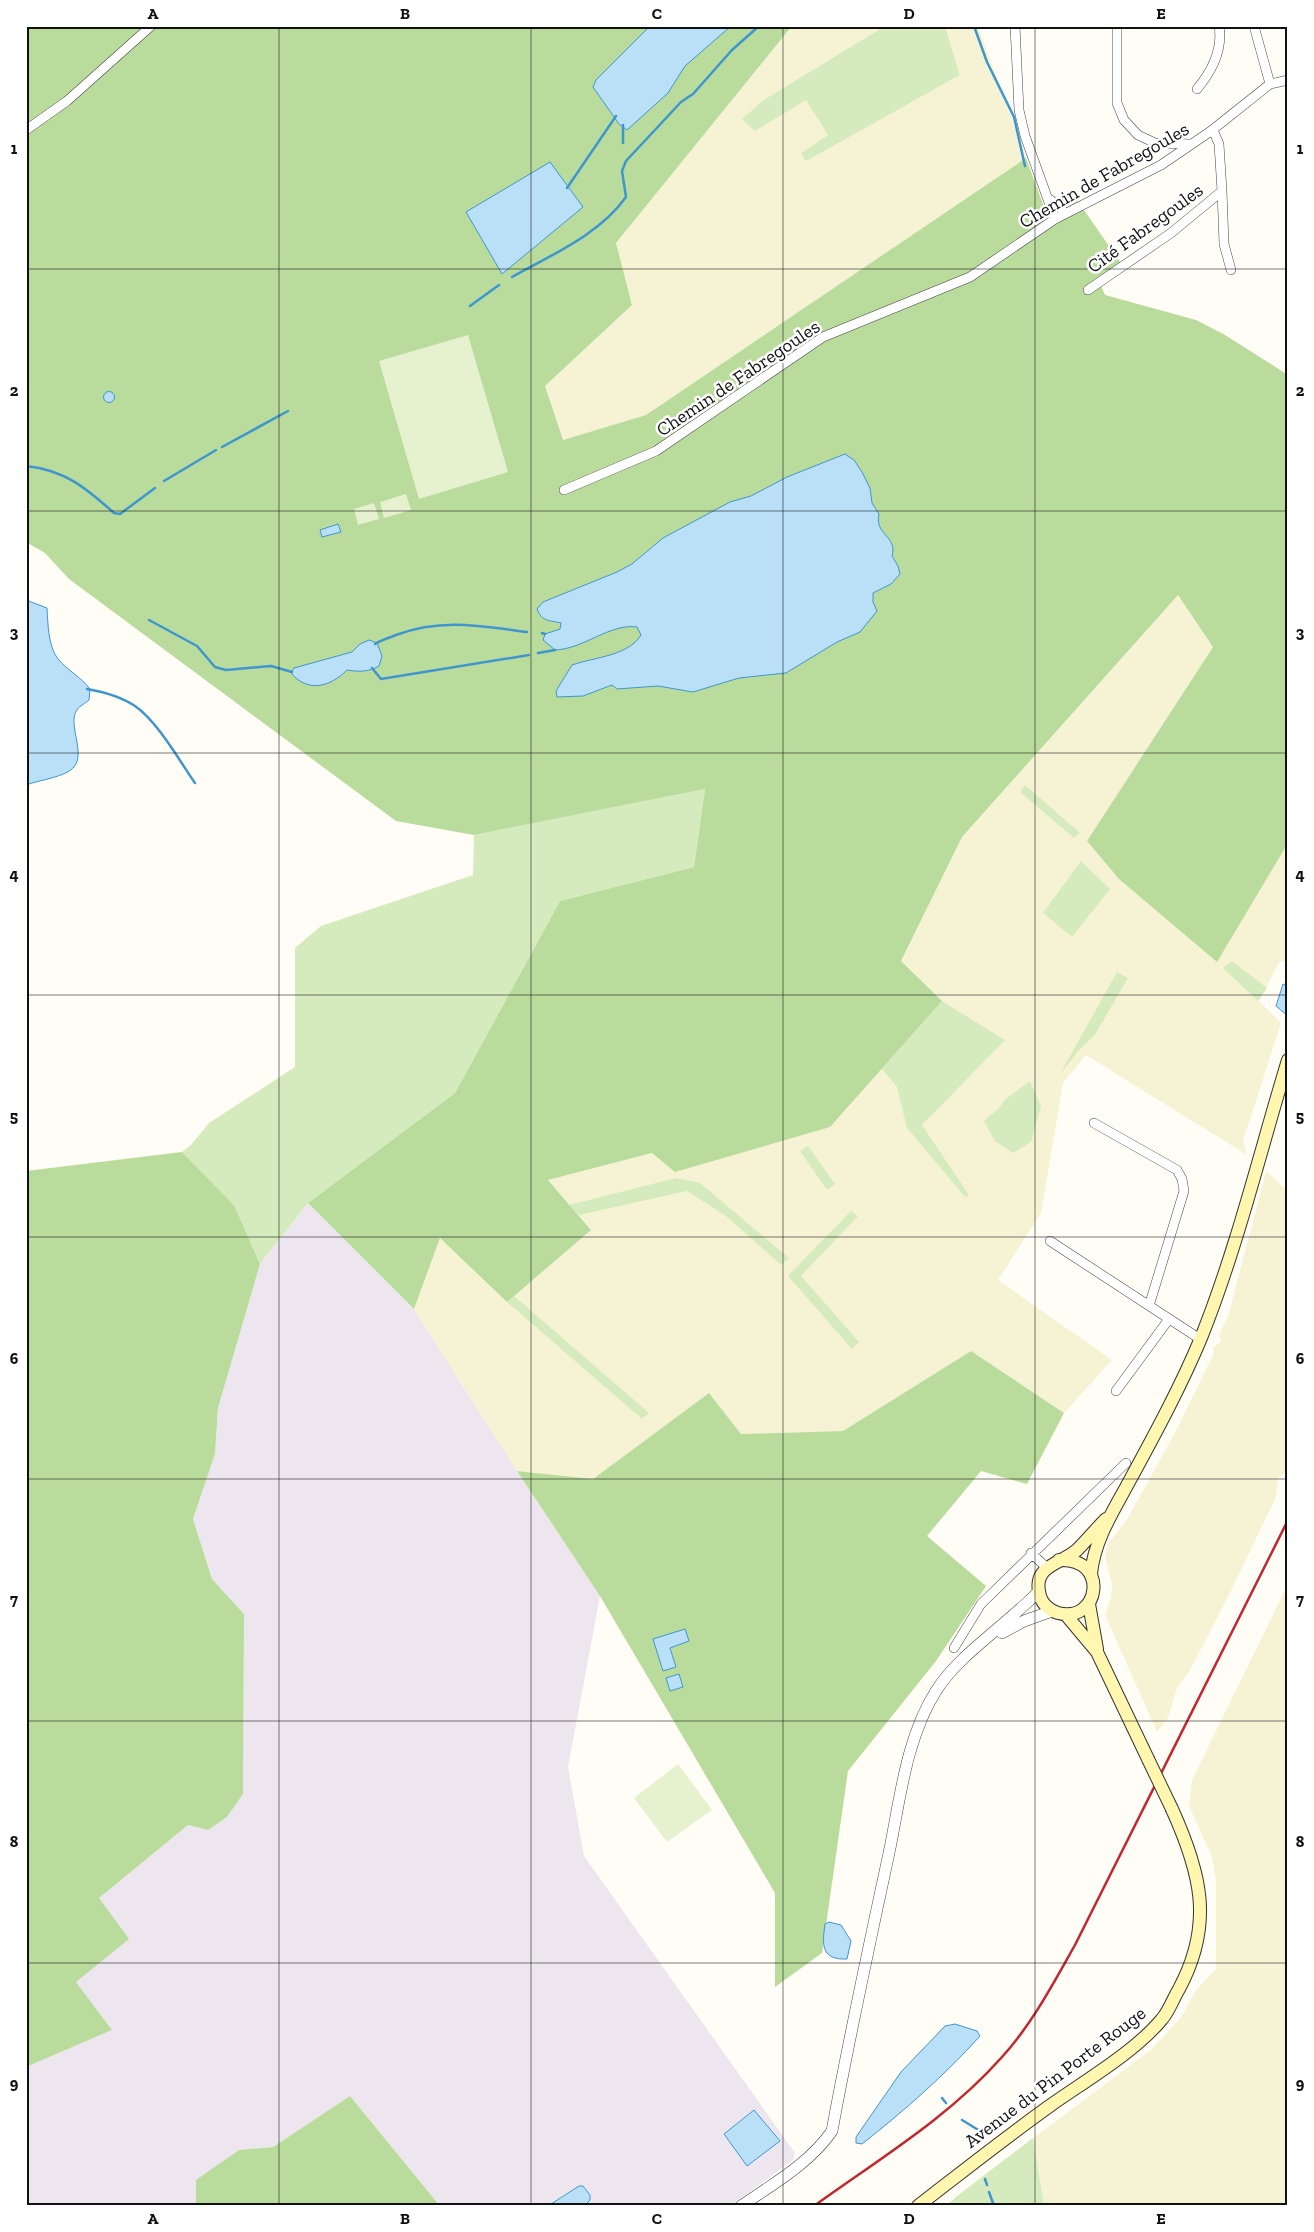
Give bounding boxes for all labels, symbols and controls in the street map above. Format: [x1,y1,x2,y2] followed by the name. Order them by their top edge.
[148,4,159,23] text: A
[400,4,410,23] text: B
[652,4,662,23] text: C
[903,4,915,23] text: D
[1156,4,1166,23] text: E
[1015,117,1193,233] street label: Chemin de Fabregoules
[11,139,18,158] text: 1
[1297,139,1304,158] text: 1
[1083,178,1207,278] street label: Cité Fabregoules
[652,315,824,441] street label: Chemin de Fabregoules
[10,381,19,400] text: 2
[1296,381,1305,400] text: 2
[10,623,19,642] text: 3
[1296,623,1305,642] text: 3
[9,865,19,884] text: 4
[1295,865,1305,884] text: 4
[10,1107,18,1126] text: 5
[1296,1107,1304,1126] text: 5
[10,1349,19,1368] text: 6
[1296,1349,1305,1368] text: 6
[10,1590,18,1609] text: 7
[1296,1590,1304,1609] text: 7
[10,1832,19,1851] text: 8
[1296,1832,1305,1851] text: 8
[960,2001,1150,2153] street label: Avenue du Pin Porte Rouge
[10,2074,19,2093] text: 9
[1296,2074,1305,2093] text: 9
[148,2209,159,2228] text: A
[400,2209,410,2228] text: B
[652,2209,662,2228] text: C
[903,2209,915,2228] text: D
[1156,2209,1166,2228] text: E

